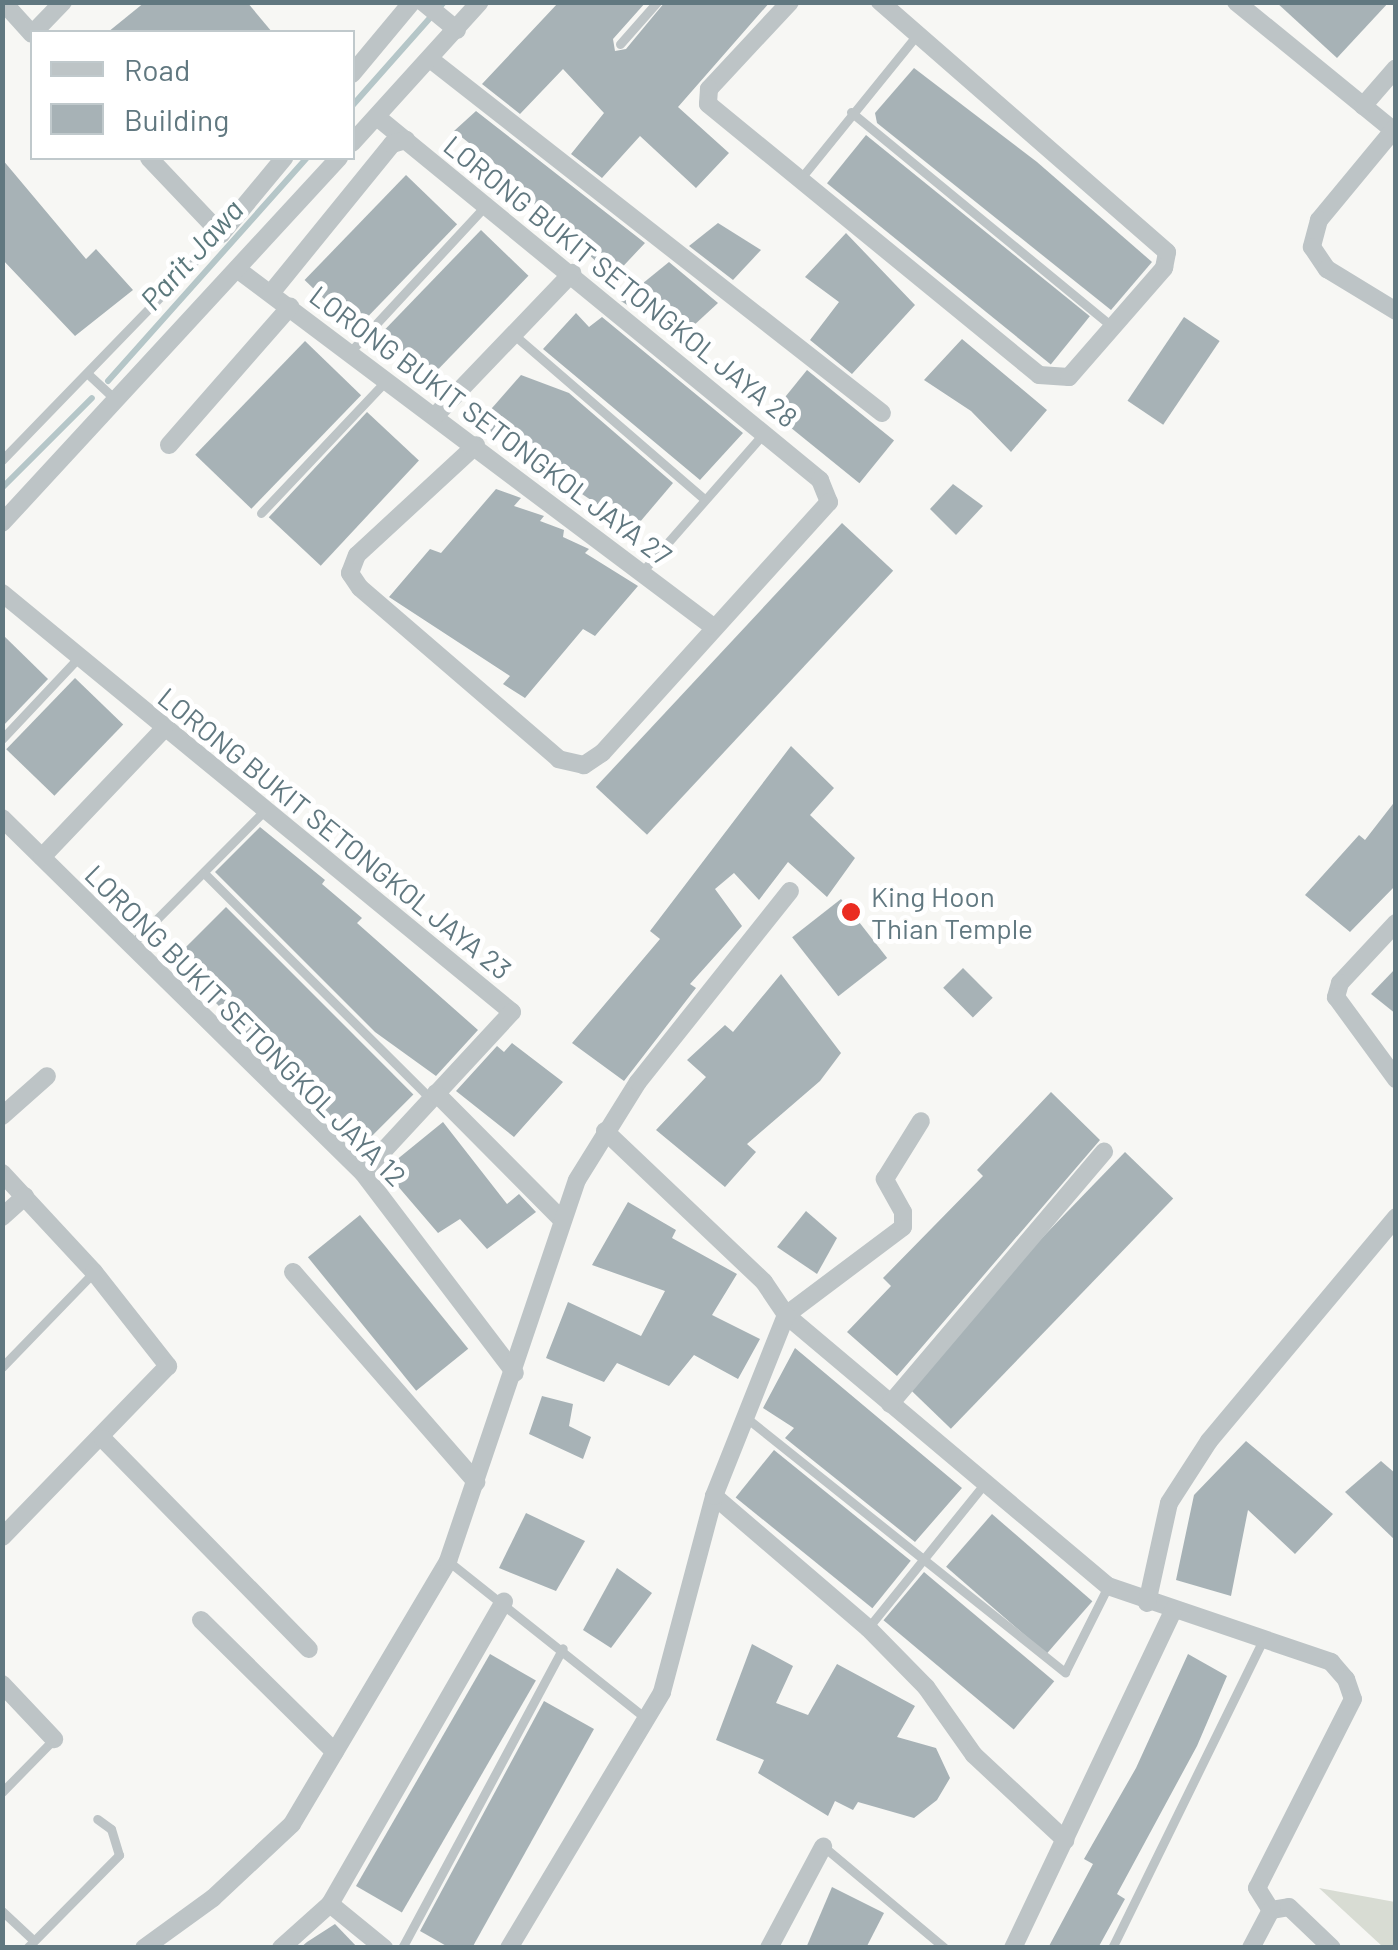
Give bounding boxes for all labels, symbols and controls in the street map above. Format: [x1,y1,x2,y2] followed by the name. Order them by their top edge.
[30,30,355,160] legend
[124,51,190,87] text: Road
[124,101,229,137] text: Building
[438,128,804,434] street label: LORONG BUKIT SETONGKOL JAYA 28
[132,191,250,317] water label: Parit Jawa
[304,278,678,572] street label: LORONG BUKIT SETONGKOL JAYA 27
[152,680,518,986] street label: LORONG BUKIT SETONGKOL JAYA 23
[79,858,413,1192] street label: LORONG BUKIT SETONGKOL JAYA 12
[871,879,1033,945] place label: King Hoon Thian Temple
[840,901,862,923] marker: King Hoon Thian Temple

